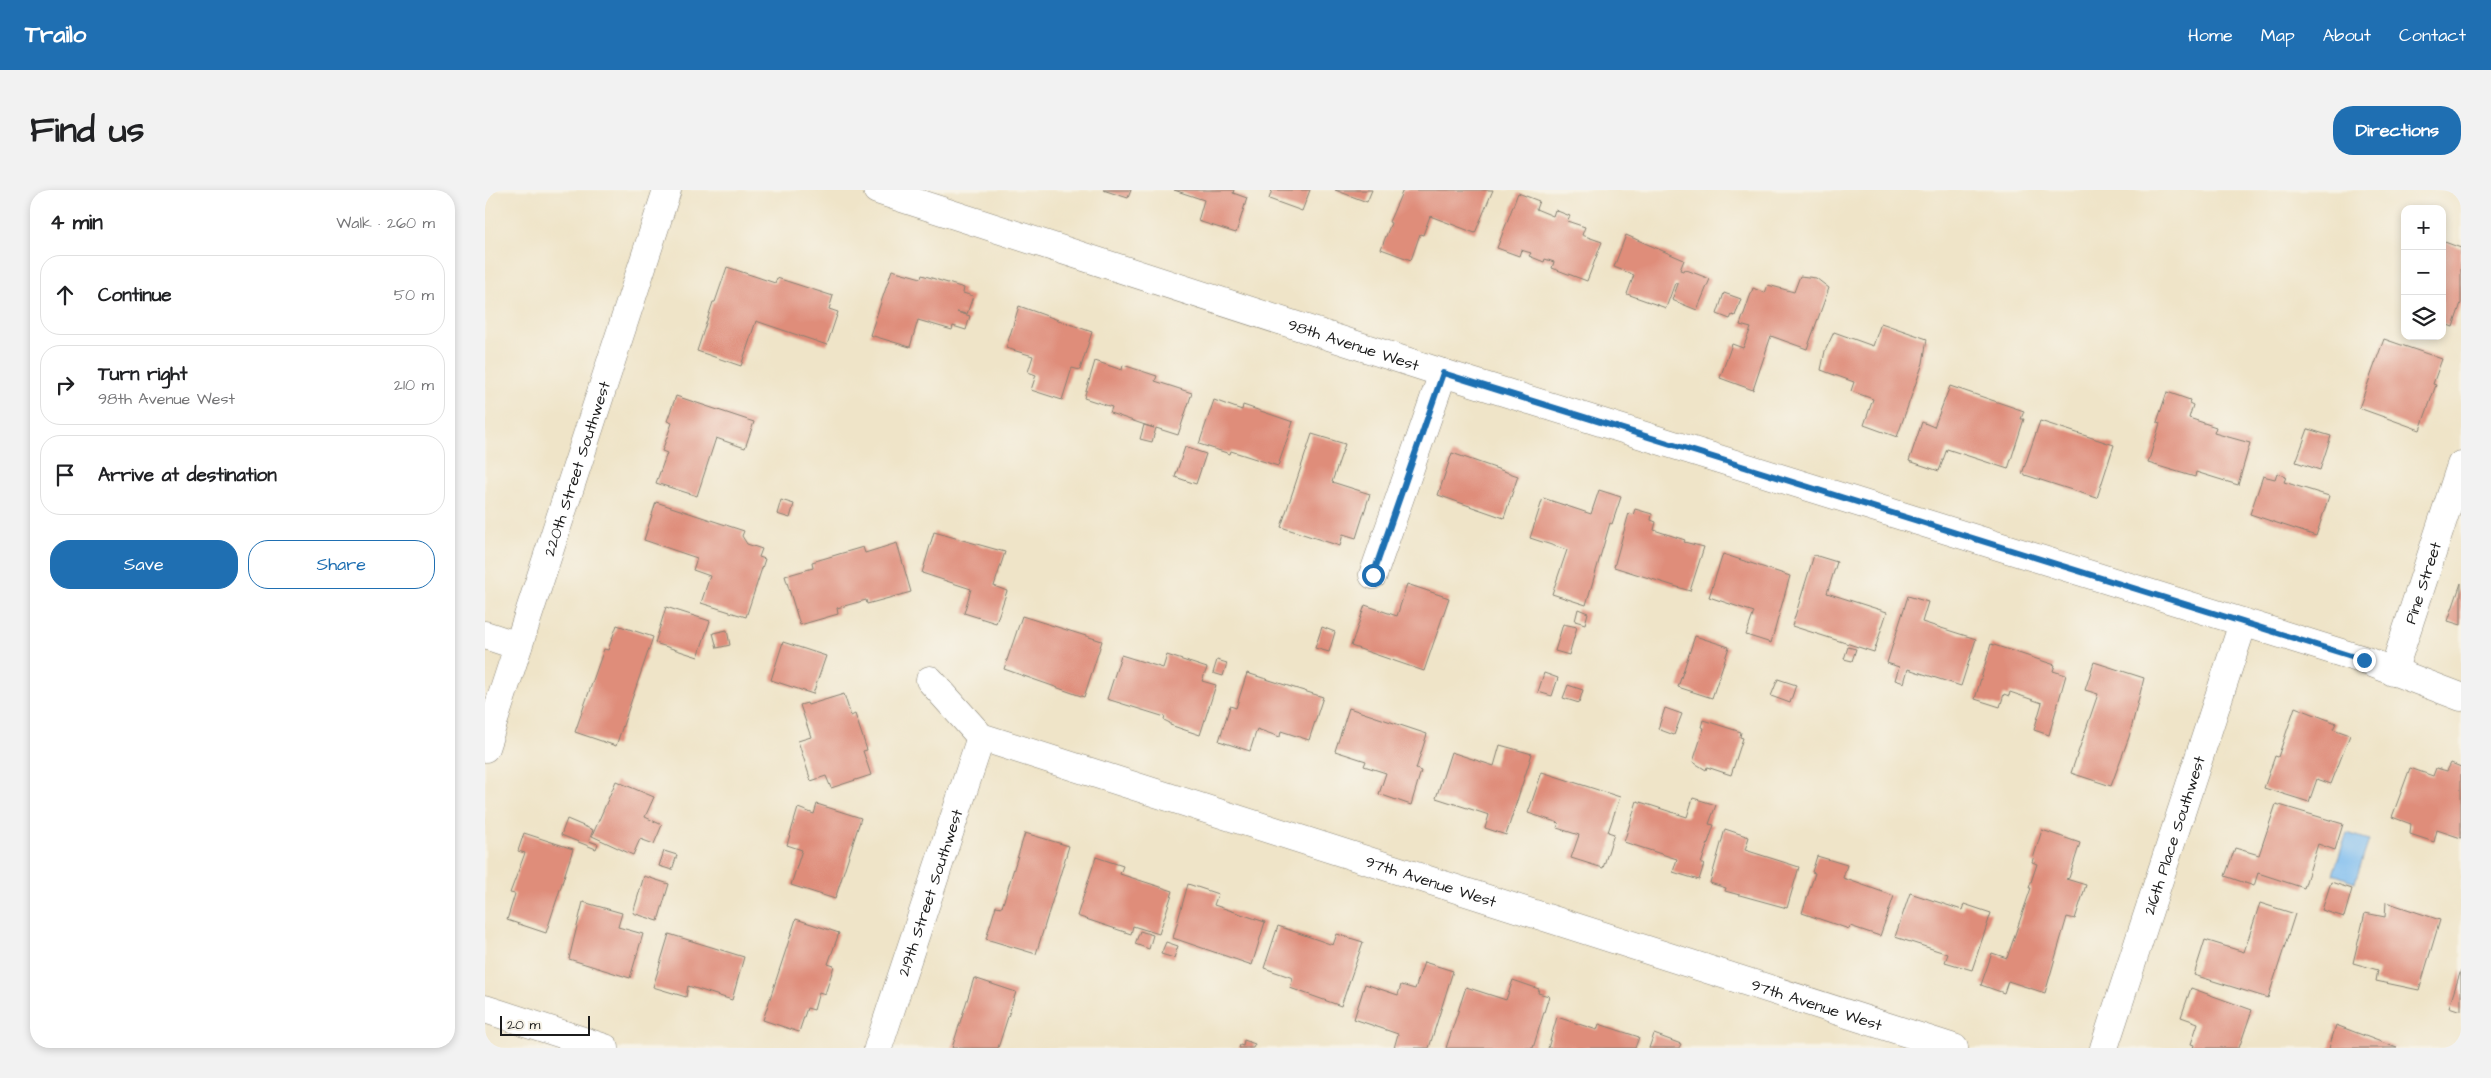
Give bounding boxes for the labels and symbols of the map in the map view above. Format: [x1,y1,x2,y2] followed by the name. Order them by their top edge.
[1285,314,1422,377] street label: 98th Avenue West
[538,378,616,559] street label: 220th Street Southwest
[2400,539,2447,627] street label: Pine Street
[1362,564,1385,587] route start
[2353,649,2376,672] route end
[2138,753,2211,918] street label: 216th Place Southwest
[893,806,969,979] street label: 219th Street Southwest
[1362,851,1500,913] street label: 97th Avenue West
[1748,974,1885,1037] street label: 97th Avenue West
[500,1013,590,1036] scale bar

